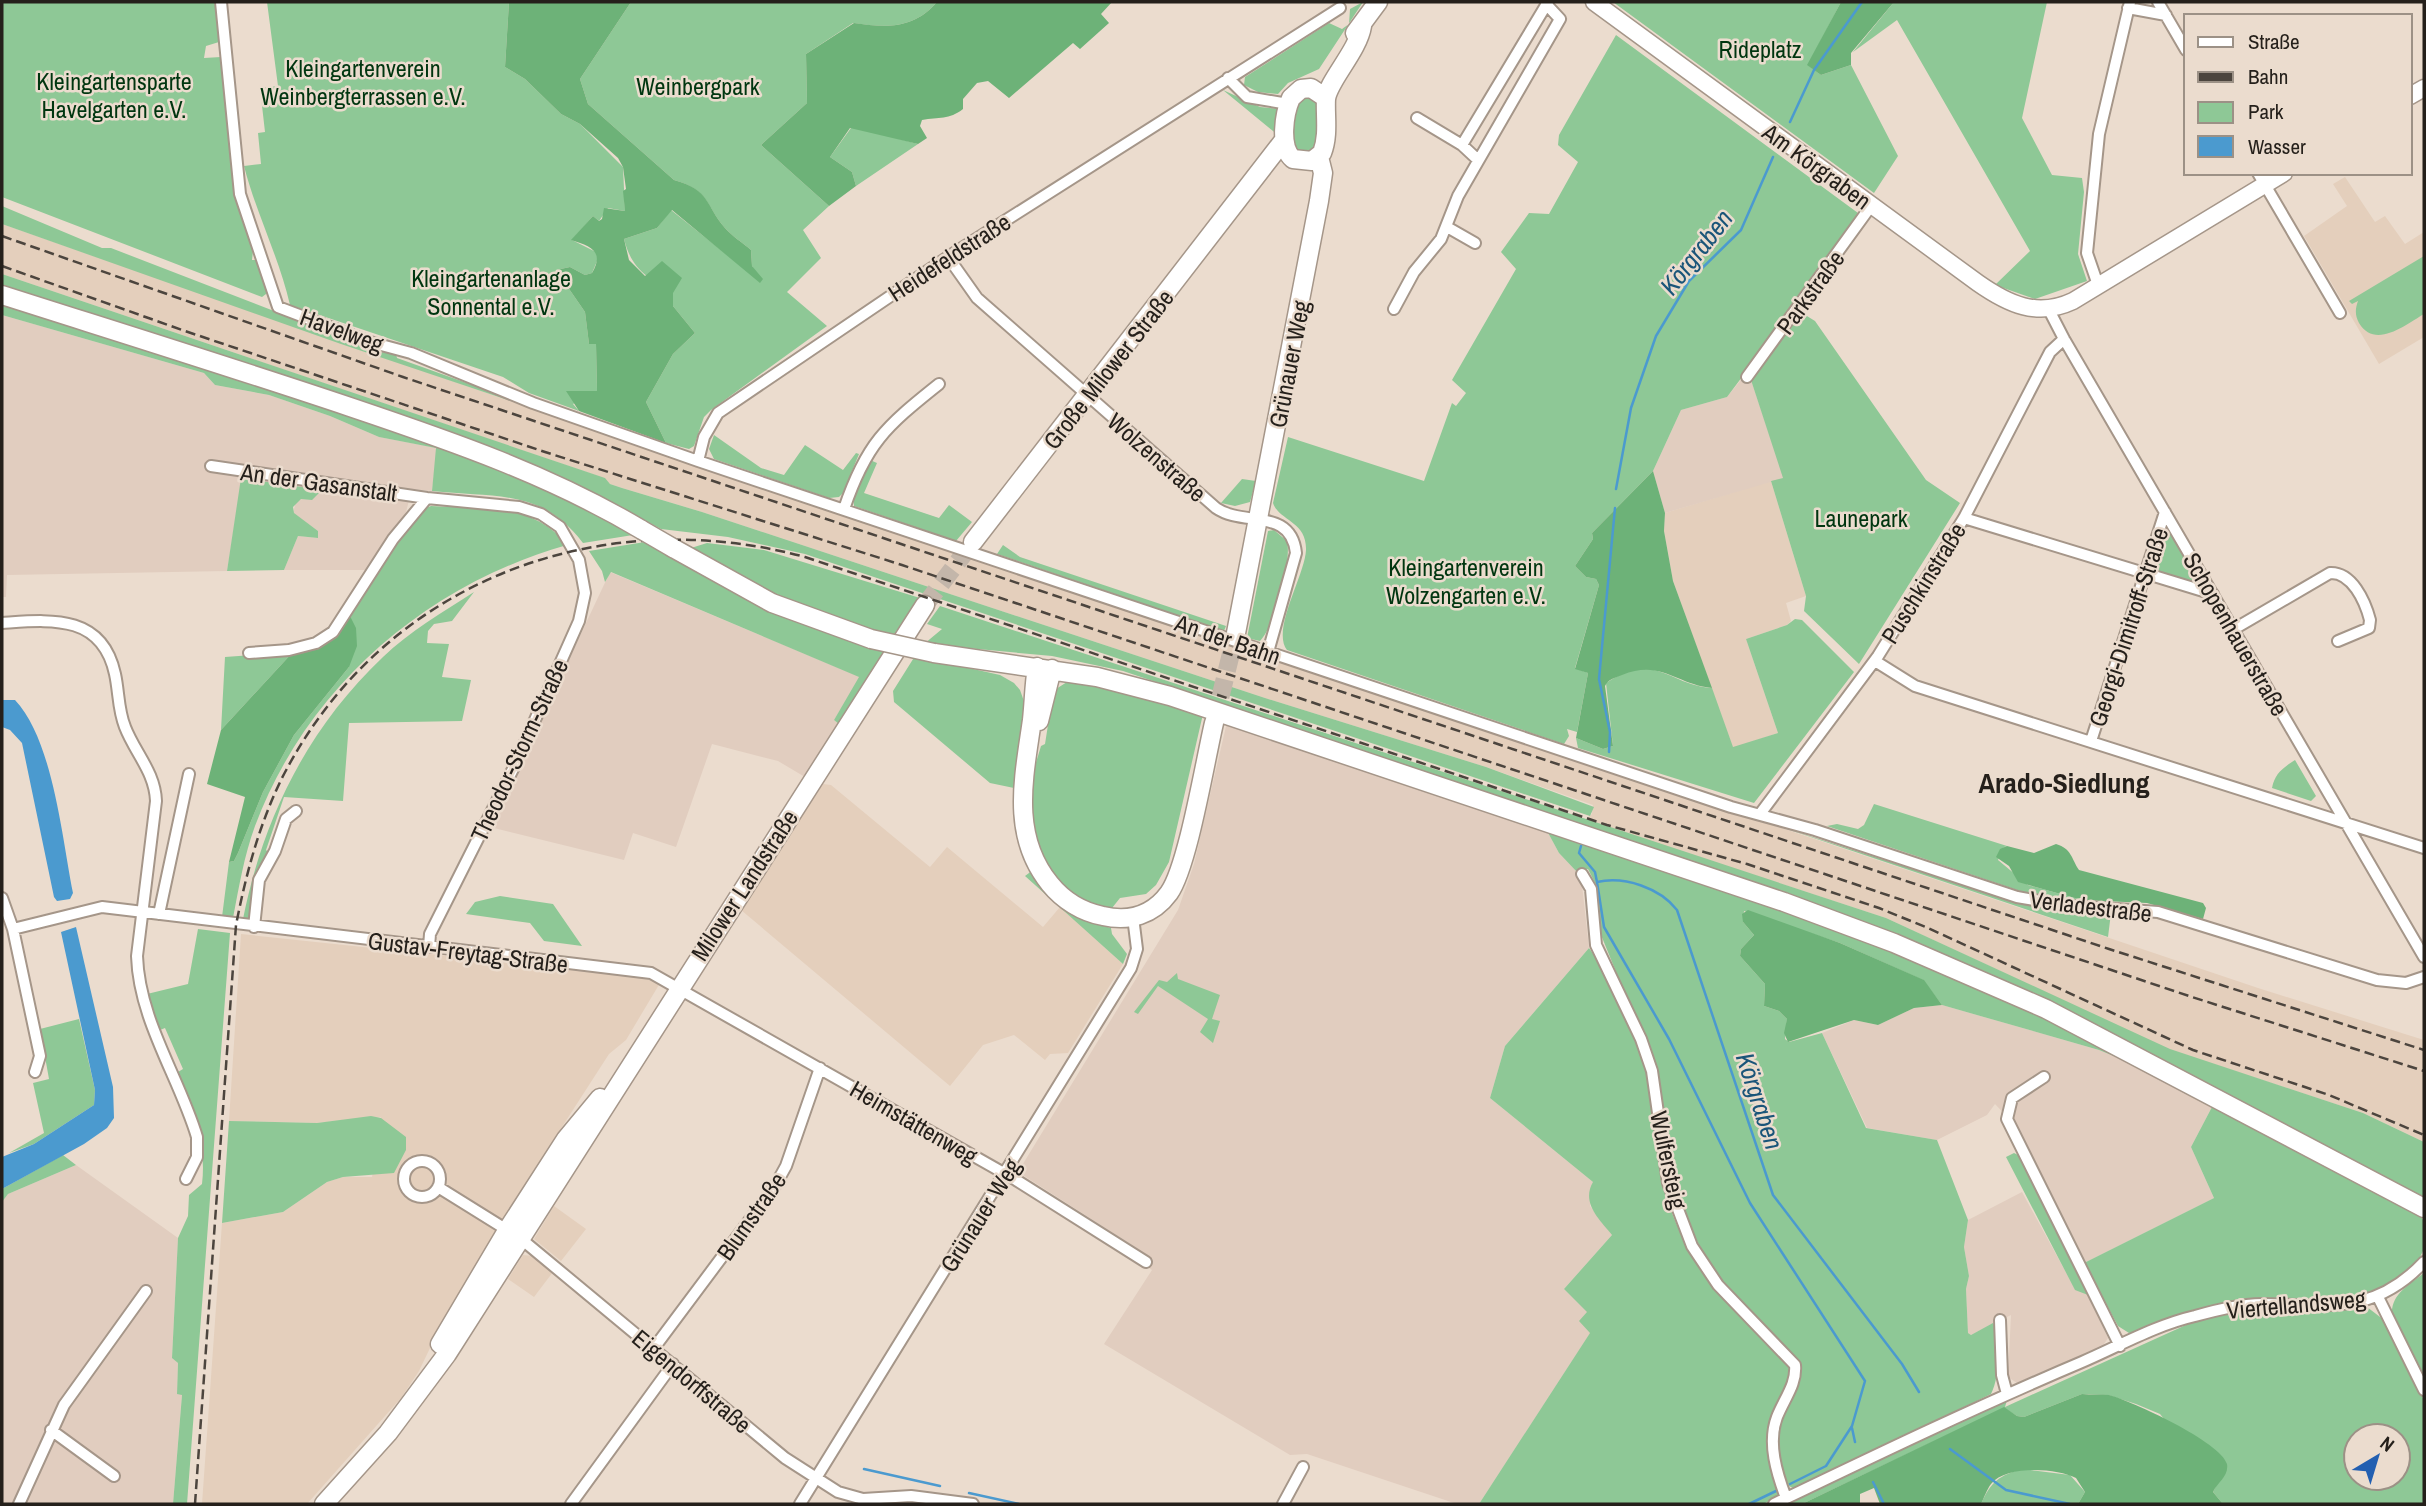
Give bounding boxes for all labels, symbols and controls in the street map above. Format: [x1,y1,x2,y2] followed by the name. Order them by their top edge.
[2184,14,2412,175] legend
[2248,27,2300,56] text: Straße
[1718,33,1802,65] park label: Rideplatz
[260,52,466,112] park label: Kleingartenverein Weinbergterrassen e.V.
[2248,62,2288,91] text: Bahn
[36,65,192,125] park label: Kleingartensparte Havelgarten e.V.
[636,70,760,102] park label: Weinbergpark
[2248,97,2284,126] text: Park
[1755,115,1878,216] street label: Am Körgraben
[2248,132,2306,161] text: Wasser
[1652,202,1740,302] water label: Körgraben
[882,205,1016,309] street label: Heidefeldstraße
[1769,244,1851,340] street label: Parkstraße
[411,262,571,322] park label: Kleingartenanlage Sonnental e.V.
[1035,282,1181,456] street label: Große Milower Straße
[1261,298,1317,430] street label: Grünauer Weg
[296,300,388,360] street label: Havelweg
[1101,405,1213,509] street label: Wolzenstraße
[238,455,400,509] street label: An der Gasanstalt
[1815,502,1908,534] park label: Launepark
[1873,517,1973,649] street label: Puschkinstraße
[2081,523,2175,731] street label: Georgi-Dimitroff-Straße
[2176,546,2296,722] street label: Schopenhauerstraße
[1386,551,1546,611] park label: Kleingartenverein Wolzengarten e.V.
[1170,606,1285,672] street label: An der Bahn
[463,654,575,846] street label: Theodor-Storm-Straße
[1979,764,2149,802] district label: Arado-Siedlung
[683,803,805,967] street label: Milower Landstraße
[2028,883,2154,929] street label: Verladestraße
[366,924,570,980] street label: Gustav-Freytag-Straße
[1728,1048,1792,1154] water label: Körgraben
[844,1073,984,1171] street label: Heimstättenweg
[1643,1108,1695,1212] street label: Wulfersteig
[932,1152,1028,1278] street label: Grünauer Weg
[709,1166,793,1266] street label: Blumstraße
[2225,1282,2367,1326] street label: Viertellandsweg
[626,1322,758,1440] street label: Eigendorffstraße
[2342,1422,2412,1492] north arrow
[2375,1430,2400,1457] text: N

